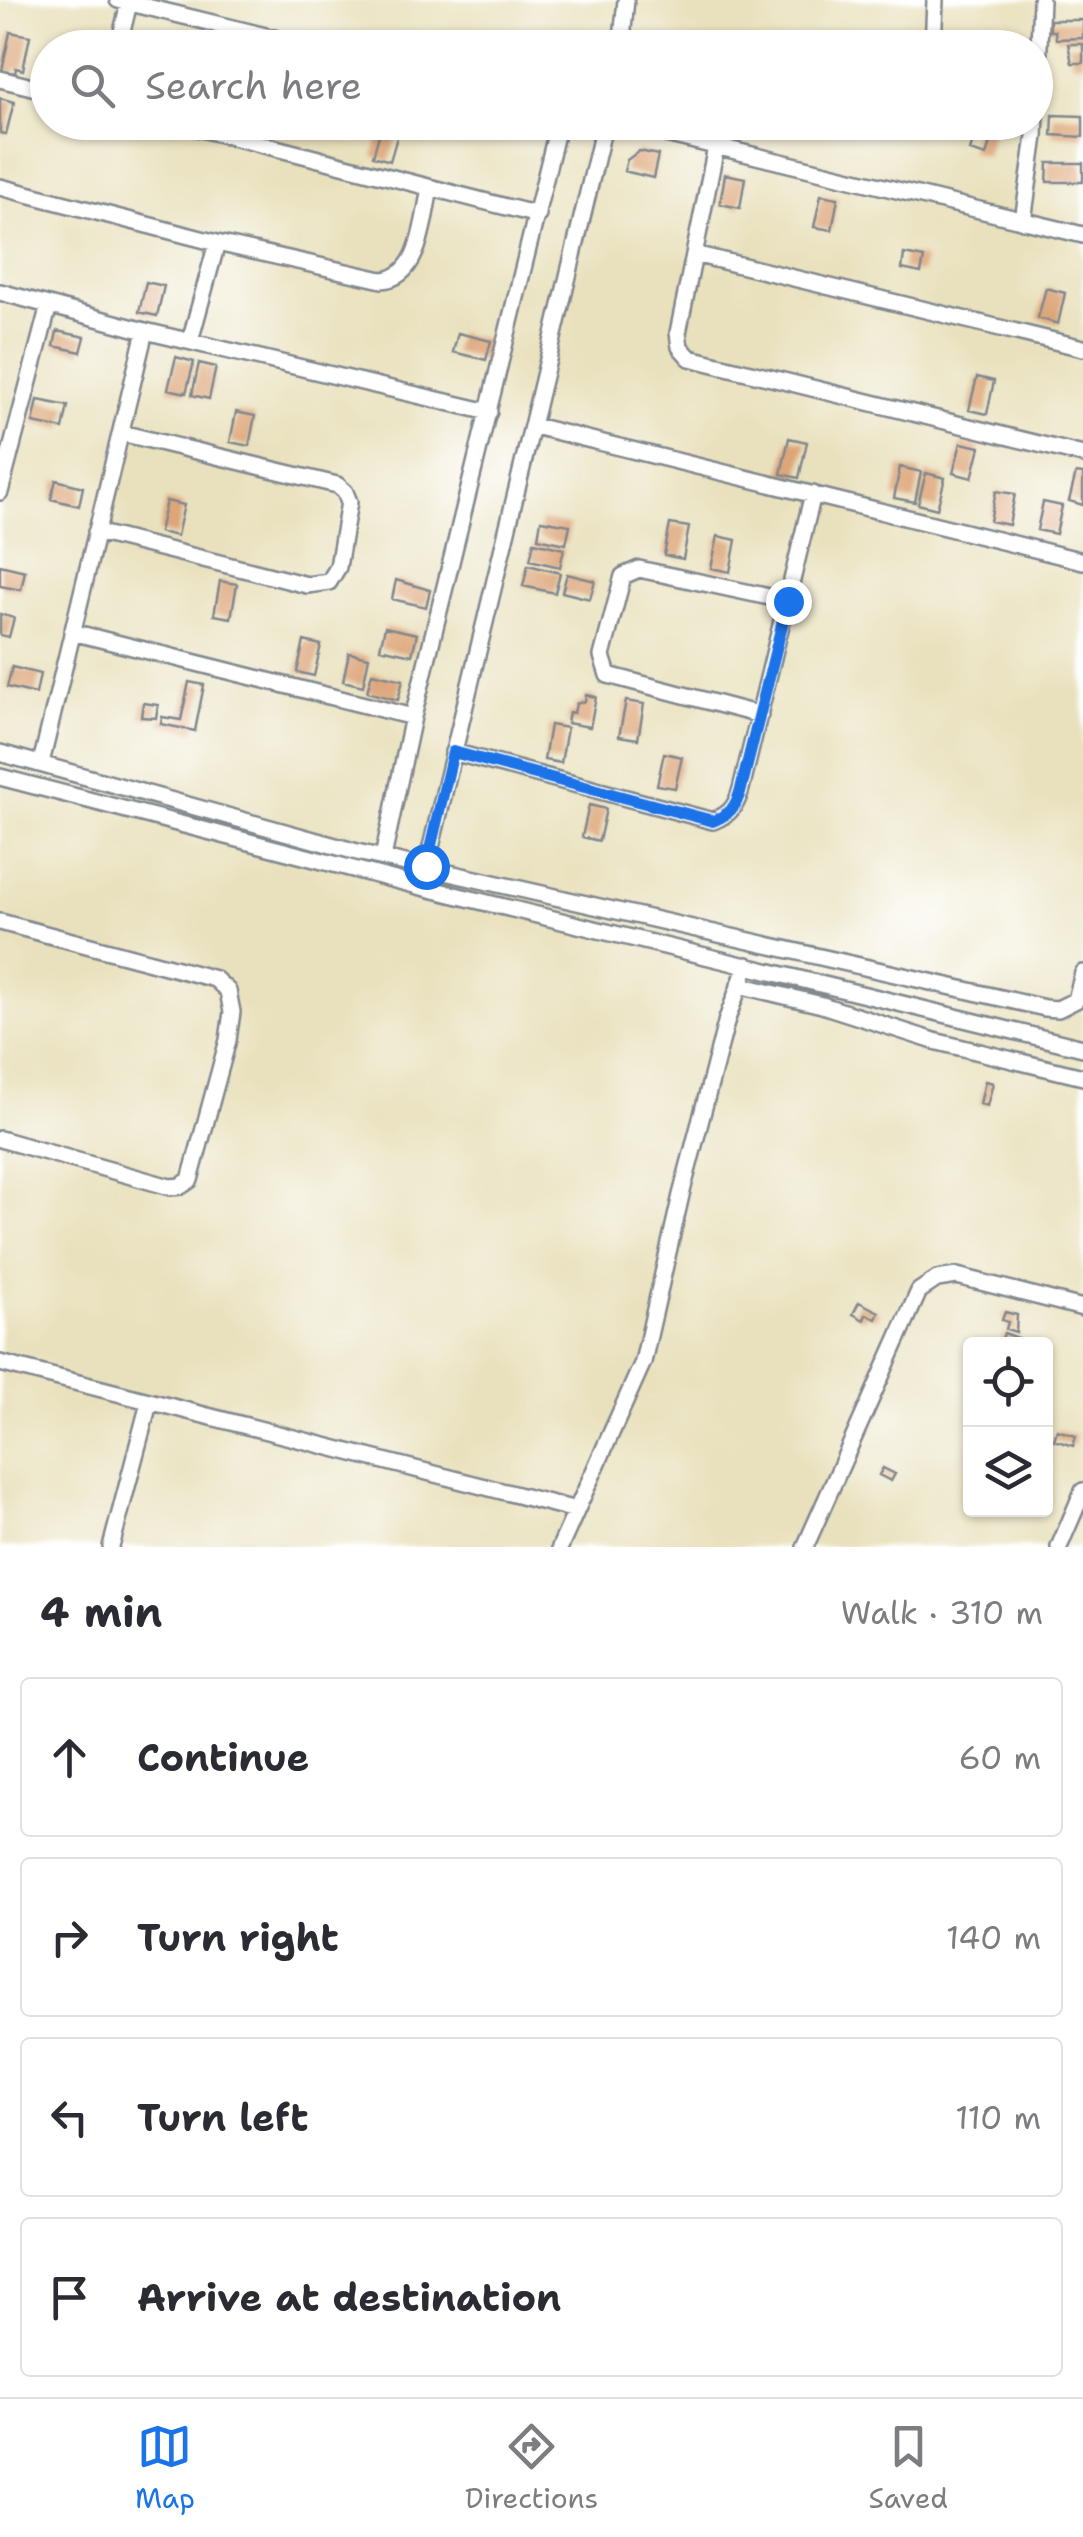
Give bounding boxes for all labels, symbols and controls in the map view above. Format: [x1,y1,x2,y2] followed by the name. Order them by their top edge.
[30,30,1053,140] search box
[65,58,120,113] icon: search
[145,60,362,111] text: Search here
[766,579,812,625] route end
[404,844,450,890] route start
[963,1337,1053,1517] map controls
[963,1337,1053,1427] button: locate
[963,1427,1053,1517] button: layers
[40,1584,162,1640] text: 4 min
[841,1591,1043,1634] text: Walk · 310 m
[42,1730,97,1785] icon: ahead
[137,1732,309,1783] text: Continue
[959,1736,1041,1779] text: 60 m
[42,1910,97,1965] icon: right
[137,1912,339,1963] text: Turn right
[946,1916,1041,1959] text: 140 m
[42,2090,97,2145] icon: left
[137,2092,309,2143] text: Turn left
[955,2096,1041,2139] text: 110 m
[42,2270,97,2325] icon: arrive
[137,2272,561,2323] text: Arrive at destination
[135,2419,195,2517] tab: Map
[465,2419,598,2517] tab: Directions
[868,2419,948,2517] tab: Saved

